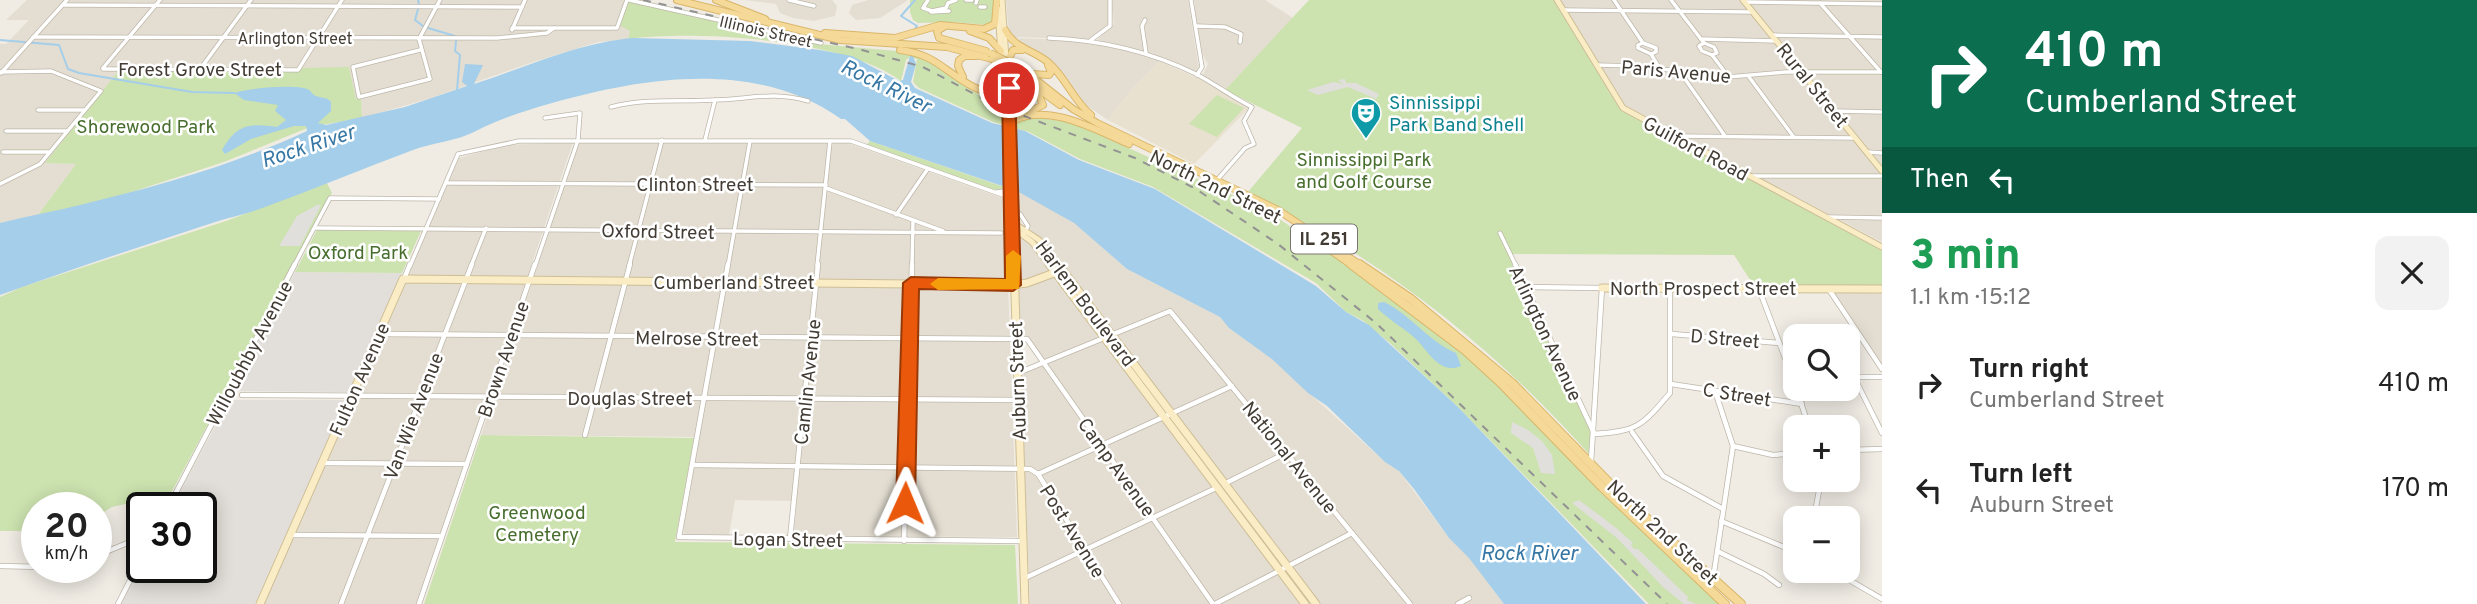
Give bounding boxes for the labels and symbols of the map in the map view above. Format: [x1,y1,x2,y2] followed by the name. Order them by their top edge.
[717,13,814,53] street label: Illinois Street
[237,30,353,50] street label: Arlington Street
[1770,39,1853,133] street label: Rural Street
[836,54,937,122] water label: Rock River
[1620,56,1732,90] street label: Paris Avenue
[979,58,1039,118] pin
[118,59,282,83] street label: Forest Grove Street
[1389,92,1524,138] place label: Sinnissippi Park Band Shell
[1349,96,1383,140] theatre icon: Sinnissippi Park Band Shell
[1638,112,1752,188] street label: Guilford Road
[76,116,216,140] park label: Shorewood Park
[258,119,361,175] water label: Rock River
[1145,146,1285,230] street label: North 2nd Street
[1296,149,1432,195] park label: Sinnissippi Park and Golf Course
[636,174,754,198] street label: Clinton Street
[601,220,715,246] street label: Oxford Street
[1291,225,1357,254] road number: IL 251
[1029,236,1140,372] street label: Harlem Boulevard
[308,242,408,266] park label: Oxford Park
[1502,262,1586,406] street label: Arlington Avenue
[653,272,815,296] street label: Cumberland Street
[202,277,299,431] street label: Willoubhby Avenue
[1610,278,1796,302] street label: North Prospect Street
[474,298,536,421] street label: Brown Avenue
[790,318,828,446] street label: Camlin Avenue
[325,320,396,440] street label: Fulton Avenue
[1005,321,1033,441] street label: Auburn Street
[1689,325,1761,355] street label: D Street
[635,327,759,353] street label: Melrose Street
[380,350,450,484] street label: Van Wie Avenue
[1701,379,1773,413] street label: C Street
[567,388,693,412] street label: Douglas Street
[1236,397,1341,519] street label: National Avenue
[1071,414,1159,522] street label: Camp Avenue
[868,466,942,540] position arrow
[1601,476,1722,591] street label: North 2nd Street
[1033,481,1109,583] street label: Post Avenue
[126,492,217,583] speed limit sign: 30
[488,502,586,548] park label: Greenwood Cemetery
[733,528,843,554] street label: Logan Street
[1480,541,1580,568] water label: Rock River

